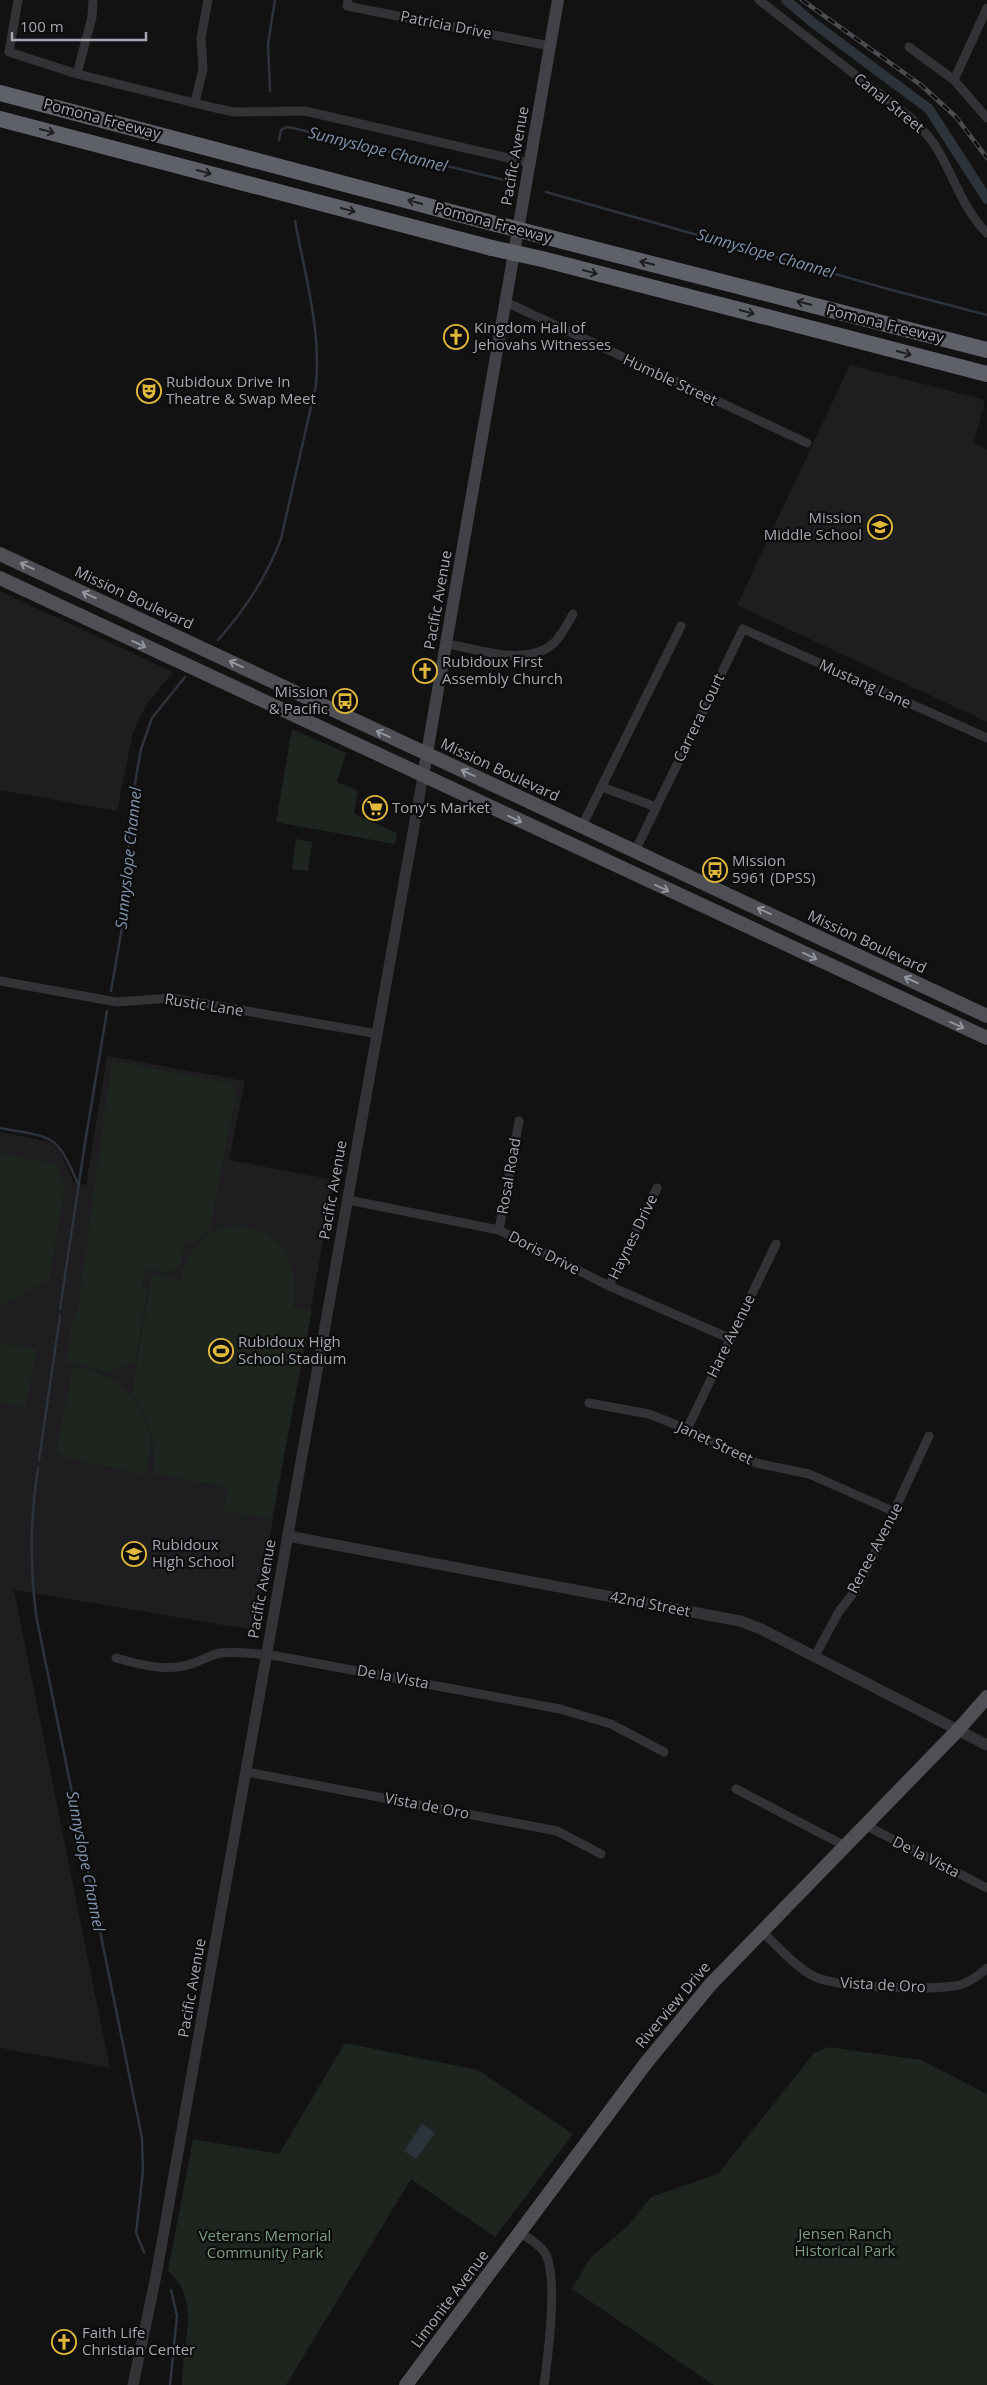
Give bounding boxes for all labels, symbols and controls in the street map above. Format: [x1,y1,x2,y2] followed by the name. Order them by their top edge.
[399,5,494,43] street label: Patricia Drive
[12,10,146,42] scale bar
[20,16,64,36] text: 100 m
[850,68,929,137] street label: Canal Street
[41,93,164,143] street label: Pomona Freeway
[495,105,533,207] street label: Pacific Avenue
[306,121,451,177] water label: Sunnyslope Channel
[39,127,55,136] one-way arrow
[196,168,212,177] one-way arrow
[407,197,423,206] one-way arrow
[432,197,555,247] street label: Pomona Freeway
[340,206,356,215] one-way arrow
[694,223,838,283] water label: Sunnyslope Channel
[639,258,655,267] one-way arrow
[581,267,597,277] one-way arrow
[797,298,813,307] one-way arrow
[824,299,947,347] street label: Pomona Freeway
[739,308,755,317] one-way arrow
[472,317,611,354] place label: Kingdom Hall of Jehovahs Witnesses
[443,324,469,350] church icon: Kingdom Hall of Jehovahs Witnesses
[620,349,721,410] street label: Humble Street
[896,349,912,358] one-way arrow
[166,371,316,408] place label: Rubidoux Drive In Theatre & Swap Meet
[136,378,162,404] theatre icon: Rubidoux Drive In Theatre & Swap Meet
[764,507,862,544] place label: Mission Middle School
[867,514,893,540] school or university icon: Mission Middle School
[418,549,456,651] street label: Pacific Avenue
[19,561,34,571] one-way arrow
[72,561,197,633] street label: Mission Boulevard
[82,590,97,600] one-way arrow
[131,639,146,649] one-way arrow
[442,651,563,688] place label: Rubidoux First Assembly Church
[816,654,914,712] street label: Mustang Lane
[412,658,438,684] church icon: Rubidoux First Assembly Church
[229,659,244,669] one-way arrow
[668,670,728,765] street label: Carrera Court
[269,681,328,718] place label: Mission & Pacific
[332,688,358,714] bus stop icon: Mission & Pacific
[376,728,391,738] one-way arrow
[438,733,563,805] street label: Mission Boulevard
[461,768,476,777] one-way arrow
[110,785,146,930] water label: Sunnyslope Channel
[362,795,388,821] supermarket icon: Tony's Market
[392,797,490,817] place label: Tony's Market
[507,815,522,824] one-way arrow
[732,850,815,887] place label: Mission 5961 (DPSS)
[702,857,728,883] bus stop icon: Mission 5961 (DPSS)
[654,883,669,893] one-way arrow
[805,905,930,977] street label: Mission Boulevard
[757,906,772,916] one-way arrow
[802,952,817,961] one-way arrow
[904,975,919,985] one-way arrow
[163,988,245,1020] street label: Rustic Lane
[949,1020,964,1030] one-way arrow
[491,1136,525,1216] street label: Rosal Road
[313,1139,351,1241] street label: Pacific Avenue
[603,1191,661,1282] street label: Haynes Drive
[505,1226,584,1279] street label: Doris Drive
[701,1291,759,1380] street label: Hare Avenue
[238,1331,346,1368] place label: Rubidoux High School Stadium
[208,1338,234,1364] sports icon: Rubidoux High School Stadium
[673,1415,756,1468] street label: Janet Street
[842,1499,906,1596] street label: Renee Avenue
[152,1534,235,1571] place label: Rubidoux High School
[242,1538,280,1640] street label: Pacific Avenue
[121,1541,147,1567] school or university icon: Rubidoux High School
[608,1585,692,1621] street label: 42nd Street
[356,1659,431,1693] street label: De la Vista
[383,1787,471,1823] street label: Vista de Oro
[62,1789,111,1934] water label: Sunnyslope Channel
[889,1831,963,1882] street label: De la Vista
[172,1937,210,2039] street label: Pacific Avenue
[630,1957,714,2052] street label: Riverview Drive
[840,1972,926,1996] street label: Vista de Oro
[795,2223,896,2260] park label: Jensen Ranch Historical Park
[199,2225,331,2262] park label: Veterans Memorial Community Park
[406,2245,493,2351] street label: Limonite Avenue
[82,2322,195,2359] place label: Faith Life Christian Center
[51,2329,77,2355] church icon: Faith Life Christian Center

